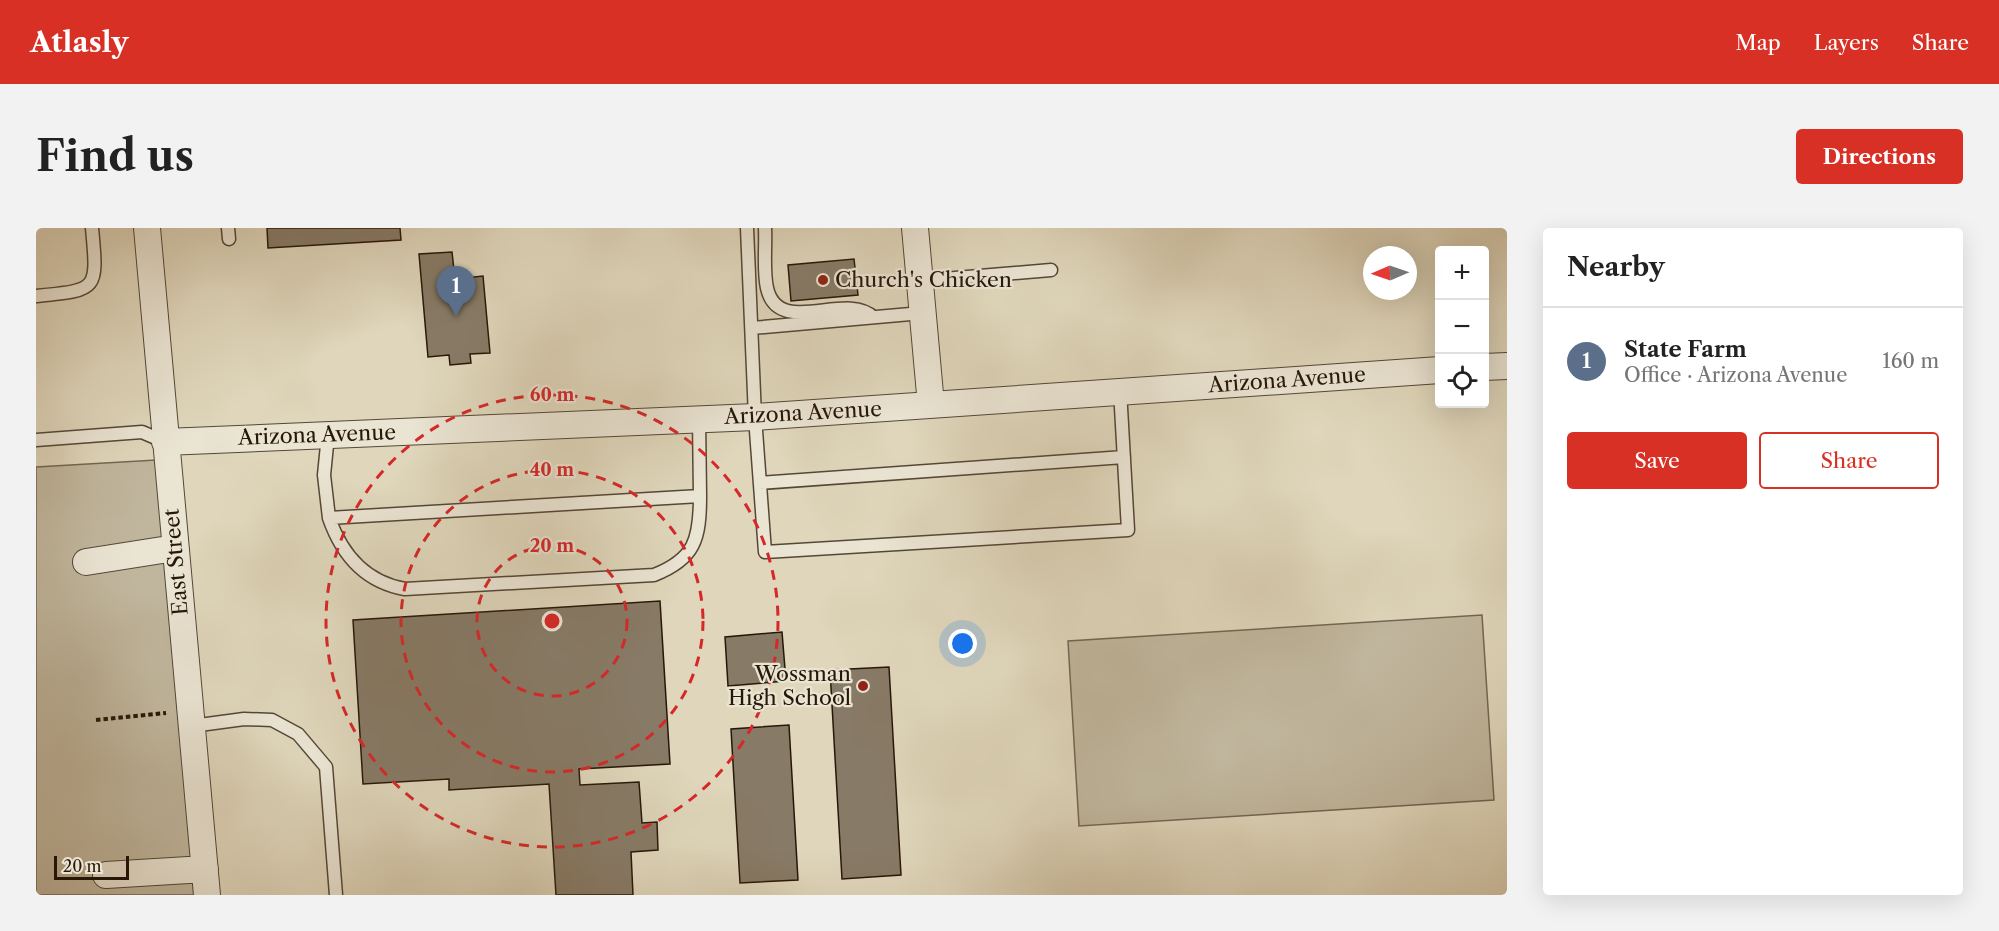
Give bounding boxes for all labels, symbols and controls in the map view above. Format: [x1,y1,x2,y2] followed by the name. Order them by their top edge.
[30,25,129,59] text: Atlasly
[1736,30,1781,55] text: Map
[1814,30,1879,55] text: Layers
[1912,30,1969,55] text: Share
[1796,129,1963,184] button: Directions
[36,130,194,182] text: Find us
[1363,246,1417,300] north arrow
[1435,246,1489,408] map controls
[1435,246,1489,300] button: +
[1567,251,1665,283] text: Nearby
[436,266,476,316] pin: 1
[835,267,1012,292] place label: Church's Chicken
[816,273,830,287] marker: Church's Chicken
[1435,300,1489,354] button: −
[1624,336,1747,363] text: State Farm
[1582,349,1591,373] text: 1
[1882,349,1939,373] text: 160 m
[1435,354,1489,408] button: locate
[1206,362,1367,398] street label: Arizona Avenue
[1624,363,1847,387] text: Office · Arizona Avenue
[530,384,574,406] text: 60 m
[722,396,882,429] street label: Arizona Avenue
[237,419,396,450] street label: Arizona Avenue
[1567,432,1747,489] button: Save
[1759,432,1939,489] button: Share
[530,459,574,481] text: 40 m
[158,507,193,616] street label: East Street
[530,535,574,557] text: 20 m
[542,611,562,631] centre of rings
[948,629,977,658] your location
[728,661,851,710] place label: Wossman High School
[856,679,870,693] marker: Wossman High School
[54,853,129,880] scale bar
[63,856,102,876] text: 20 m

